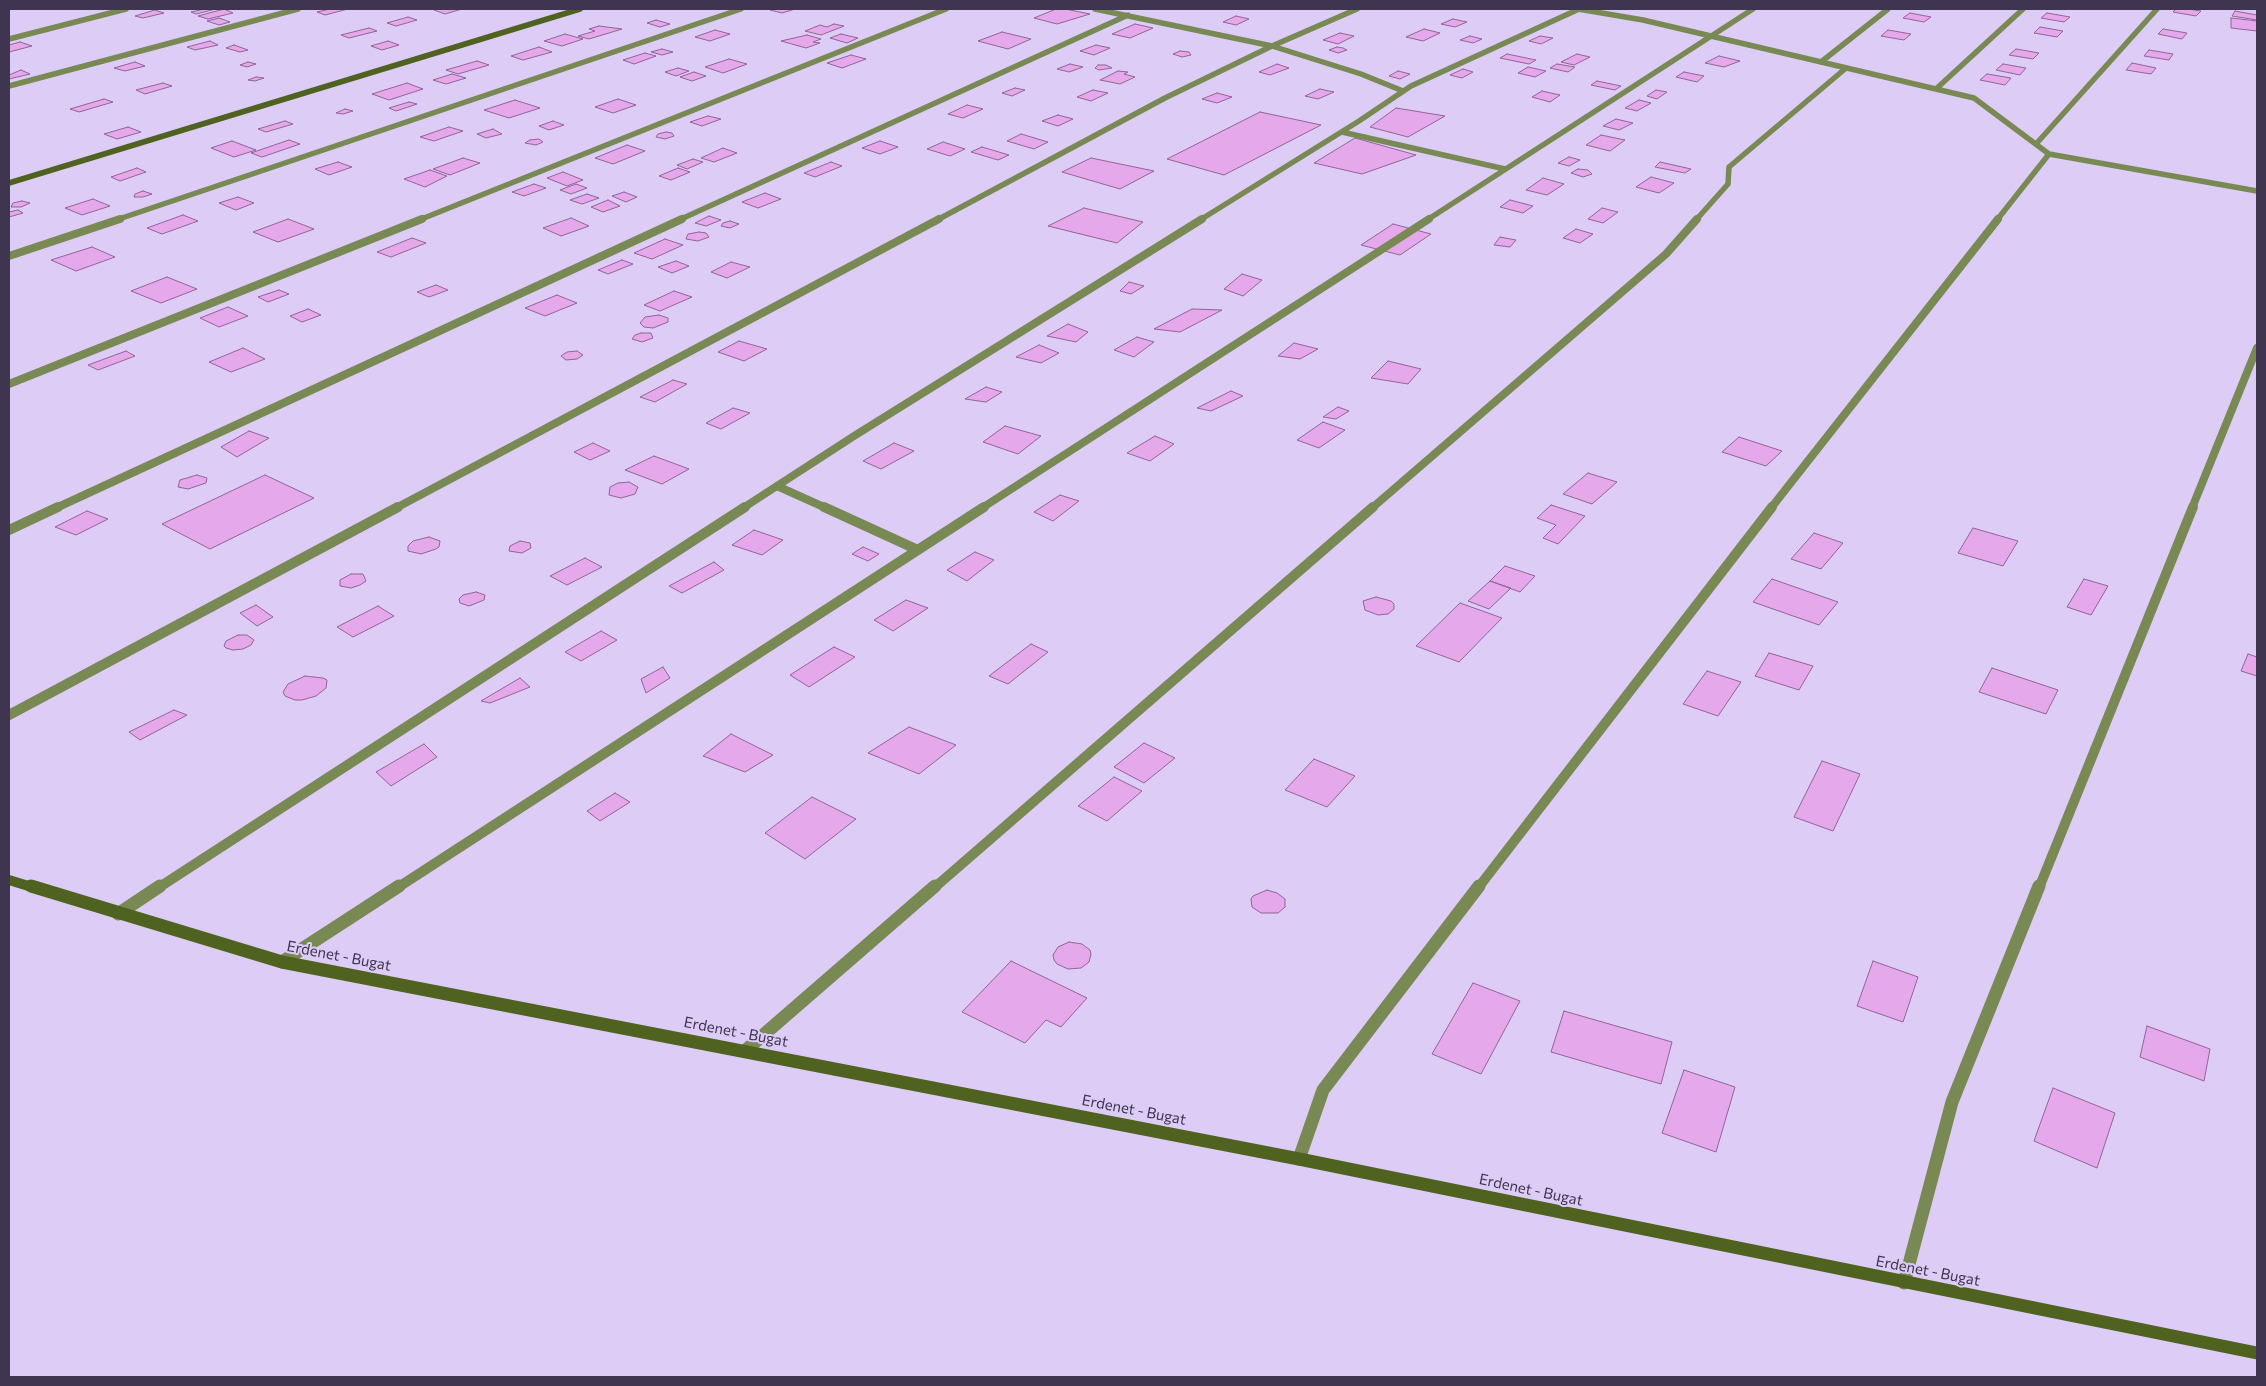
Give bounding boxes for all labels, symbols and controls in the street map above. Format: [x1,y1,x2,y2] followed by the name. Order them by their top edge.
[285,937,393,975] street label: Erdenet - Bugat
[682,1013,790,1051] street label: Erdenet - Bugat
[1080,1091,1188,1129] street label: Erdenet - Bugat
[1477,1170,1585,1210] street label: Erdenet - Bugat
[1874,1252,1982,1290] street label: Erdenet - Bugat

